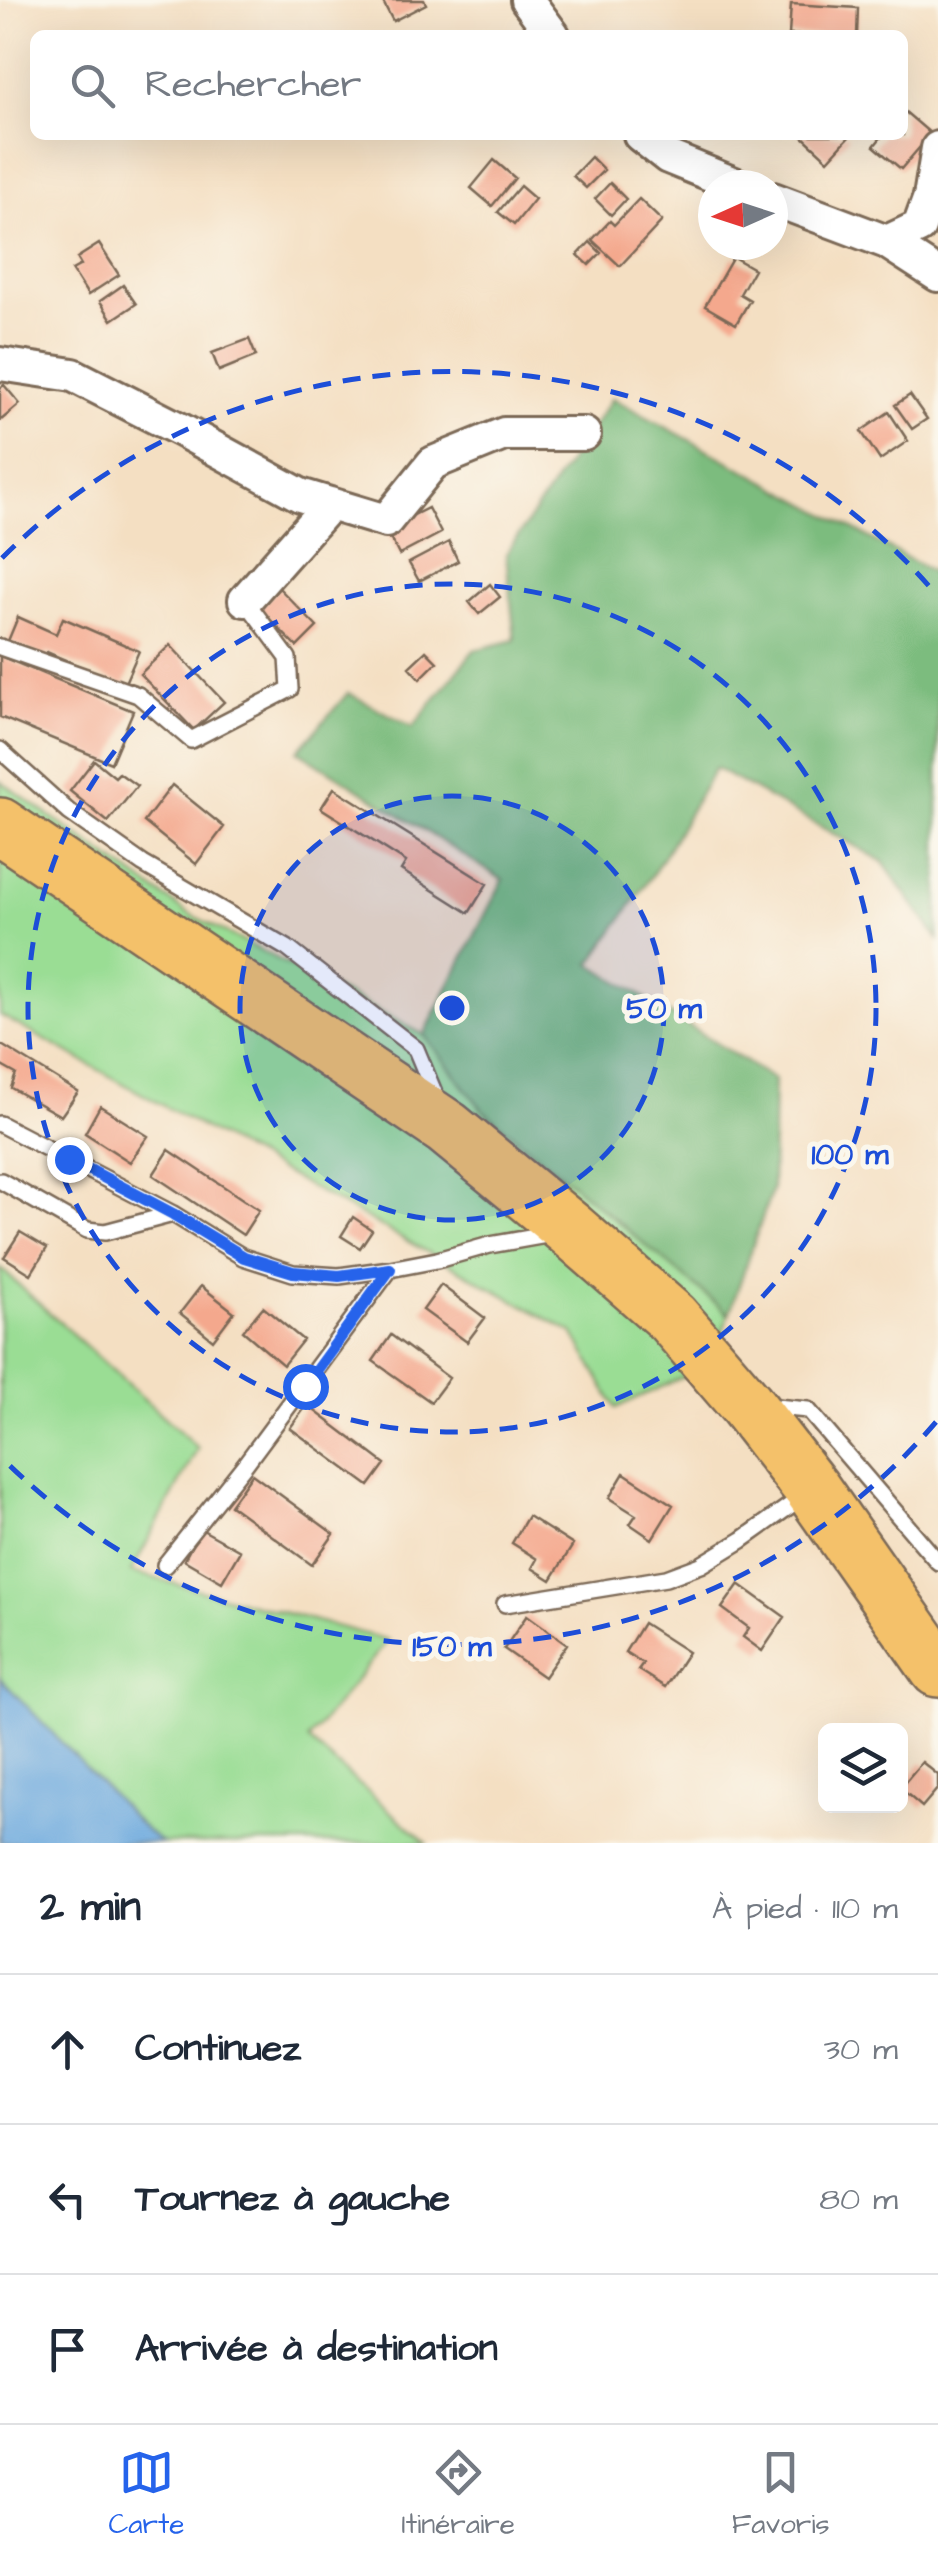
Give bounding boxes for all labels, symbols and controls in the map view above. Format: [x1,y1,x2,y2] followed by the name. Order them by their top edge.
[30,30,908,140] search box
[65,58,120,113] icon: search
[145,59,361,111] text: Rechercher
[698,170,788,260] north arrow
[626,988,702,1030] text: 50 m
[434,990,470,1026] centre of rings
[811,1134,889,1176] text: 100 m
[47,1137,93,1183] route end
[283,1364,329,1410] route start
[412,1626,492,1668] text: 150 m
[818,1723,908,1813] map controls
[818,1723,908,1813] button: layers
[40,1879,141,1937] text: 2 min
[712,1886,898,1931] text: À pied · 110 m
[40,2022,95,2077] icon: ahead
[135,2023,301,2075] text: Continuez
[824,2027,898,2072] text: 30 m
[40,2172,95,2227] icon: left
[135,2173,450,2225] text: Tournez à gauche
[819,2177,898,2222] text: 80 m
[40,2322,95,2377] icon: arrive
[135,2323,498,2375] text: Arrivée à destination
[108,2445,184,2544] tab: Carte
[401,2445,515,2544] tab: Itinéraire
[732,2445,830,2544] tab: Favoris

